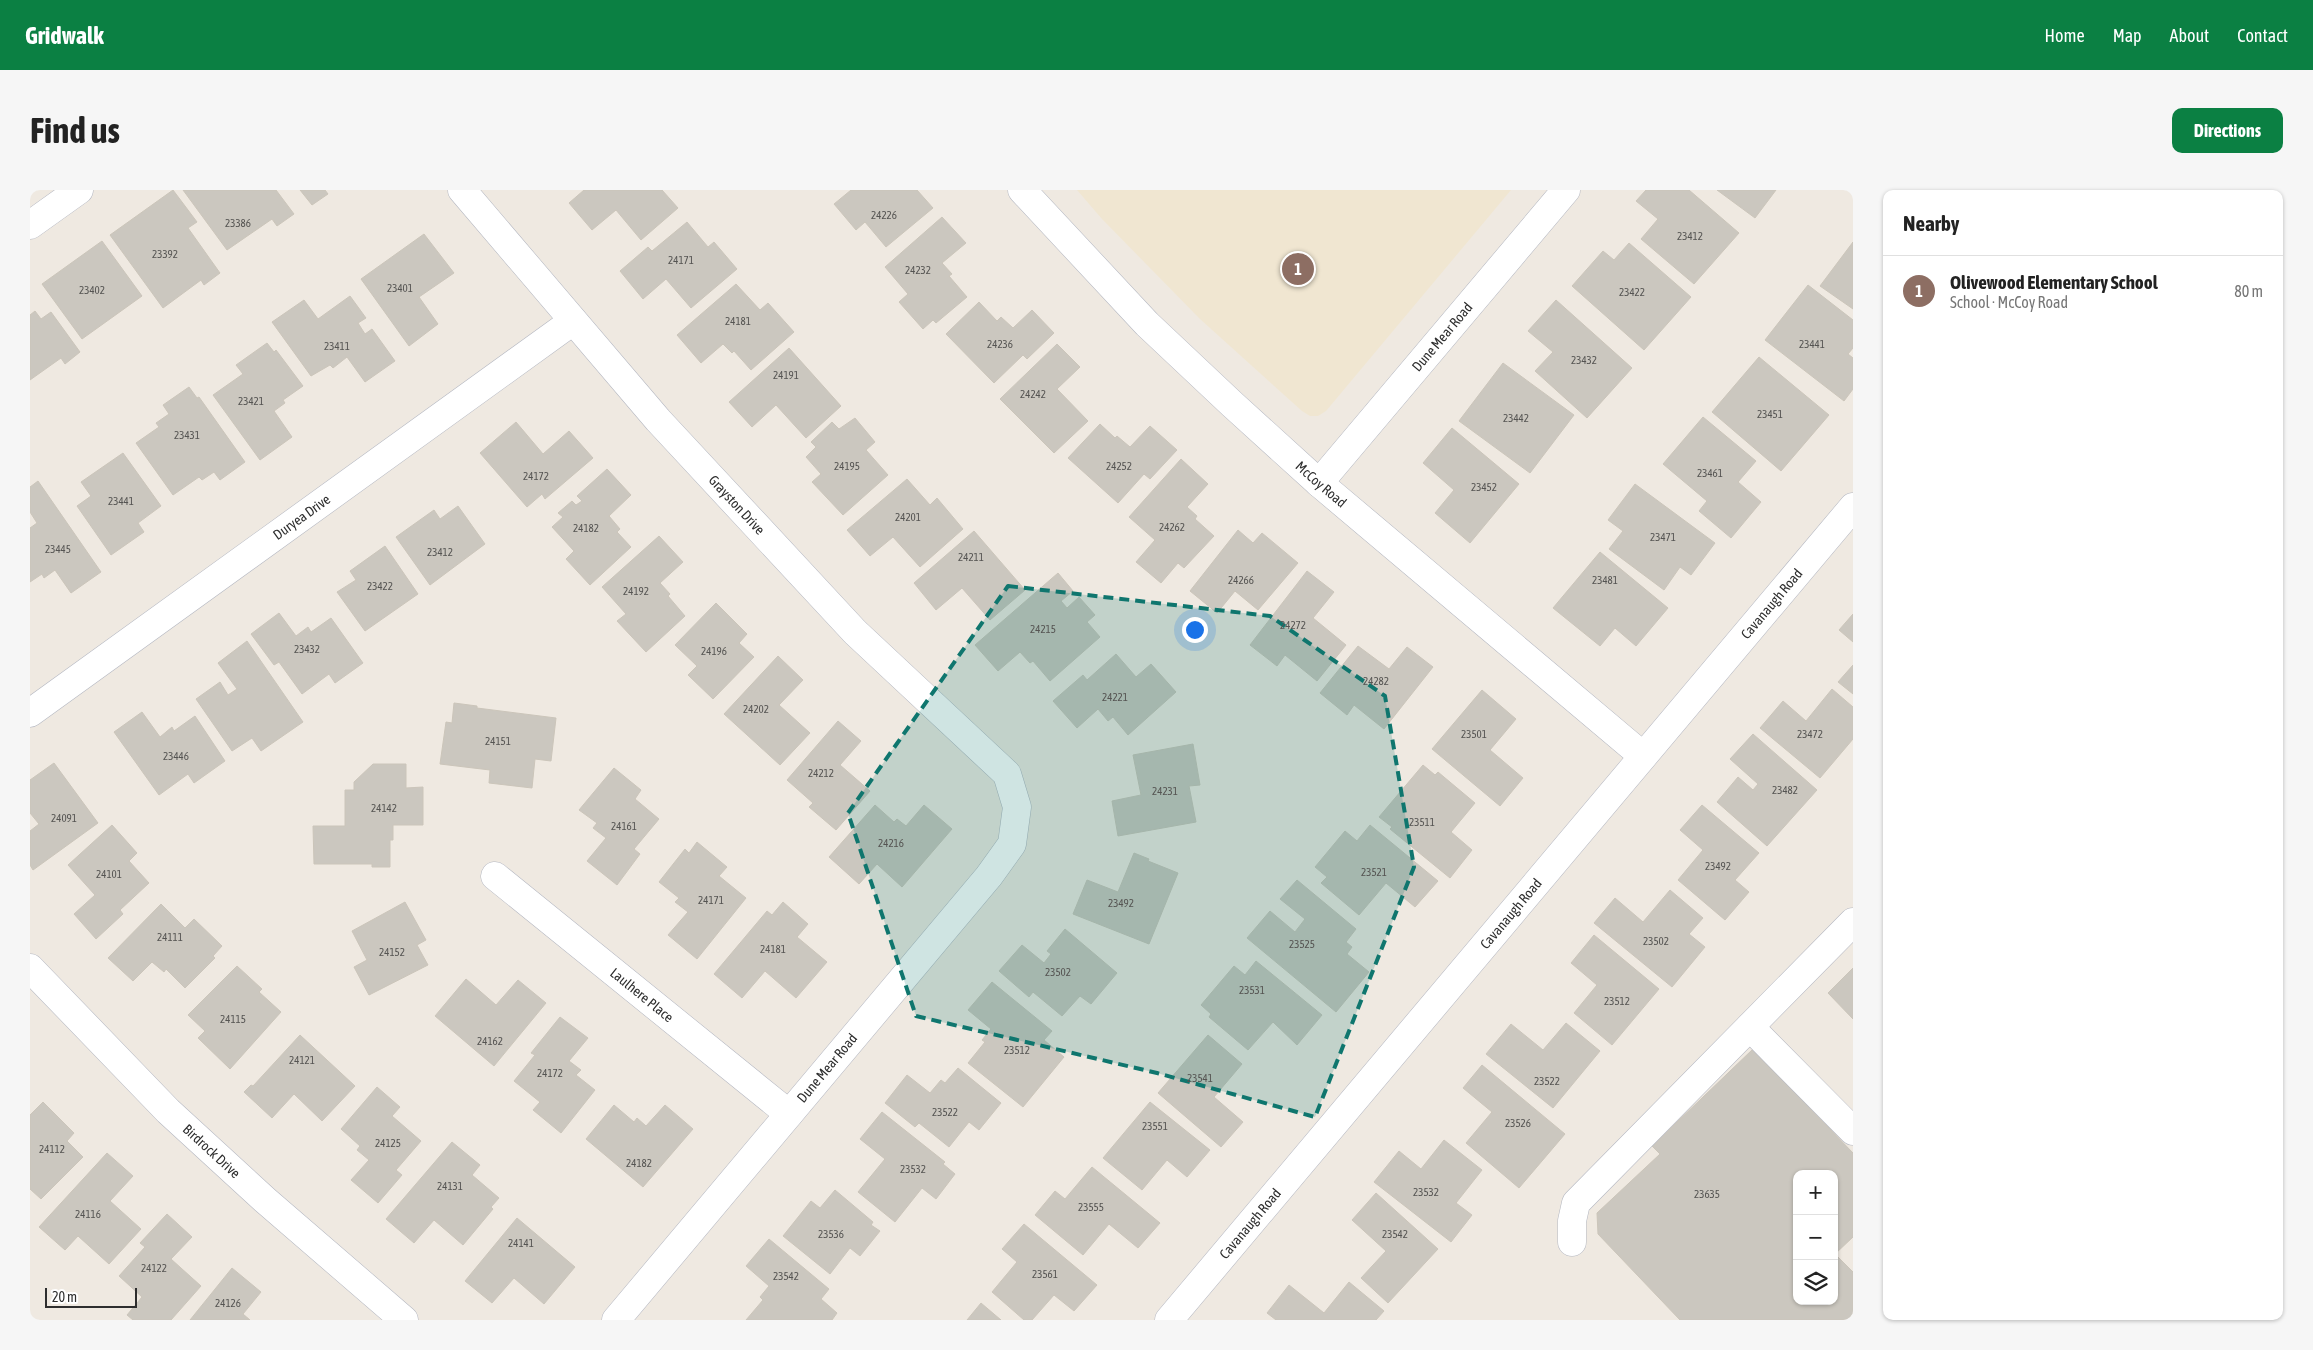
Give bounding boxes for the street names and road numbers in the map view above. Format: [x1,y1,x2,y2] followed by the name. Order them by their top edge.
[1409,299,1476,375] street label: Dune Mear Road
[1293,458,1350,511] street label: McCoy Road
[705,472,768,538] street label: Grayston Drive
[270,491,333,543] street label: Duryea Drive
[1738,565,1806,642] street label: Cavanaugh Road
[1477,875,1545,952] street label: Cavanaugh Road
[607,965,677,1025] street label: Laulhere Place
[794,1030,860,1106] street label: Dune Mear Road
[180,1121,244,1181] street label: Birdrock Drive
[1216,1185,1284,1262] street label: Cavanaugh Road

